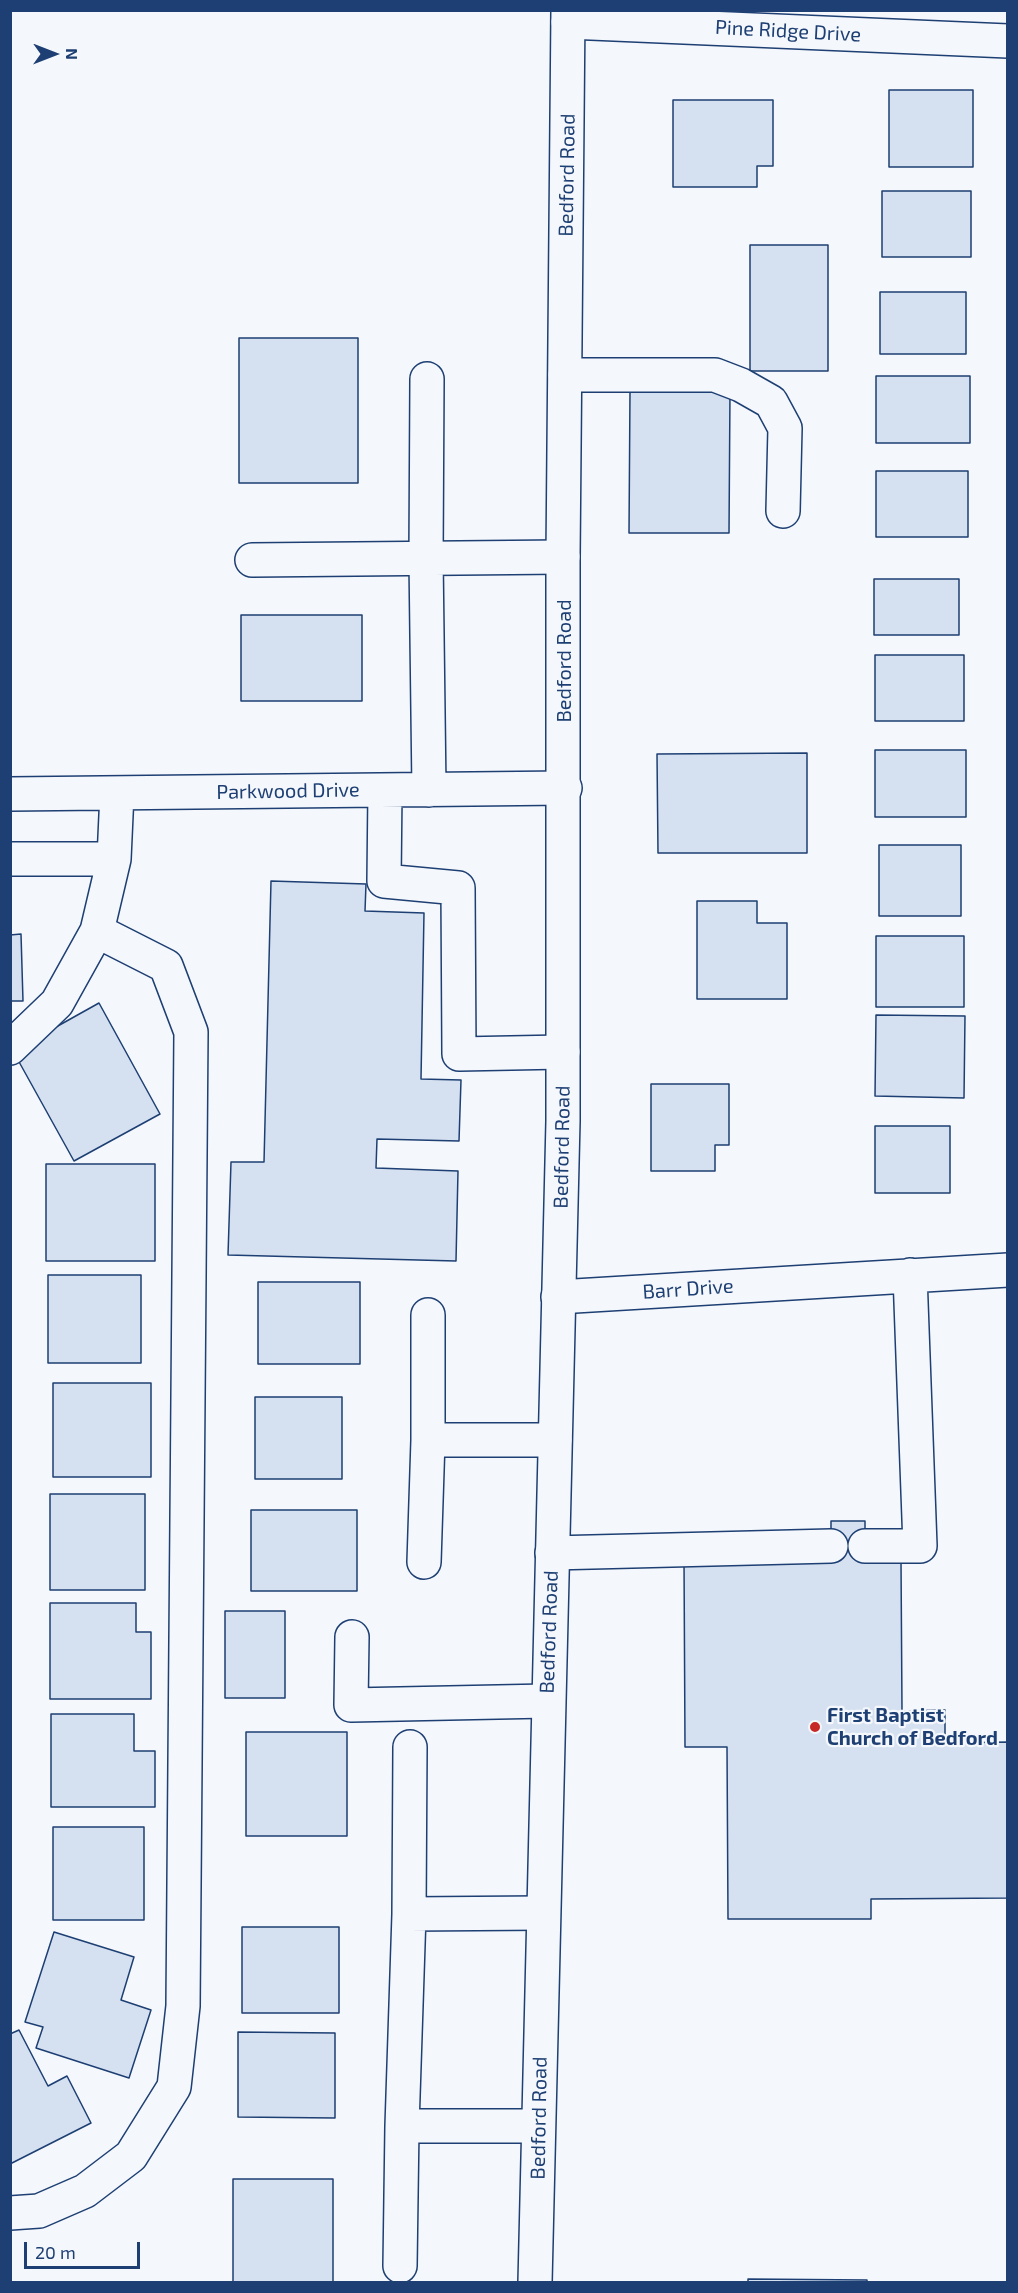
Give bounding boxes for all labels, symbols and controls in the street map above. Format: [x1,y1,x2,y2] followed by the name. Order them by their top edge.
[714,15,862,47] street label: Pine Ridge Drive
[24,24,84,84] north arrow
[63,48,82,60] text: N
[554,113,580,237] street label: Bedford Road
[552,599,576,723] street label: Bedford Road
[216,778,360,804] street label: Parkwood Drive
[549,1085,575,1209] street label: Bedford Road
[642,1274,734,1304] street label: Barr Drive
[535,1570,563,1694] street label: Bedford Road
[827,1703,998,1750] place label: First Baptist Church of Bedford
[808,1720,822,1734] marker: First Baptist Church of Bedford
[526,2056,552,2180] street label: Bedford Road
[27,2230,142,2268] scale bar
[35,2241,76,2263] text: 20 m

